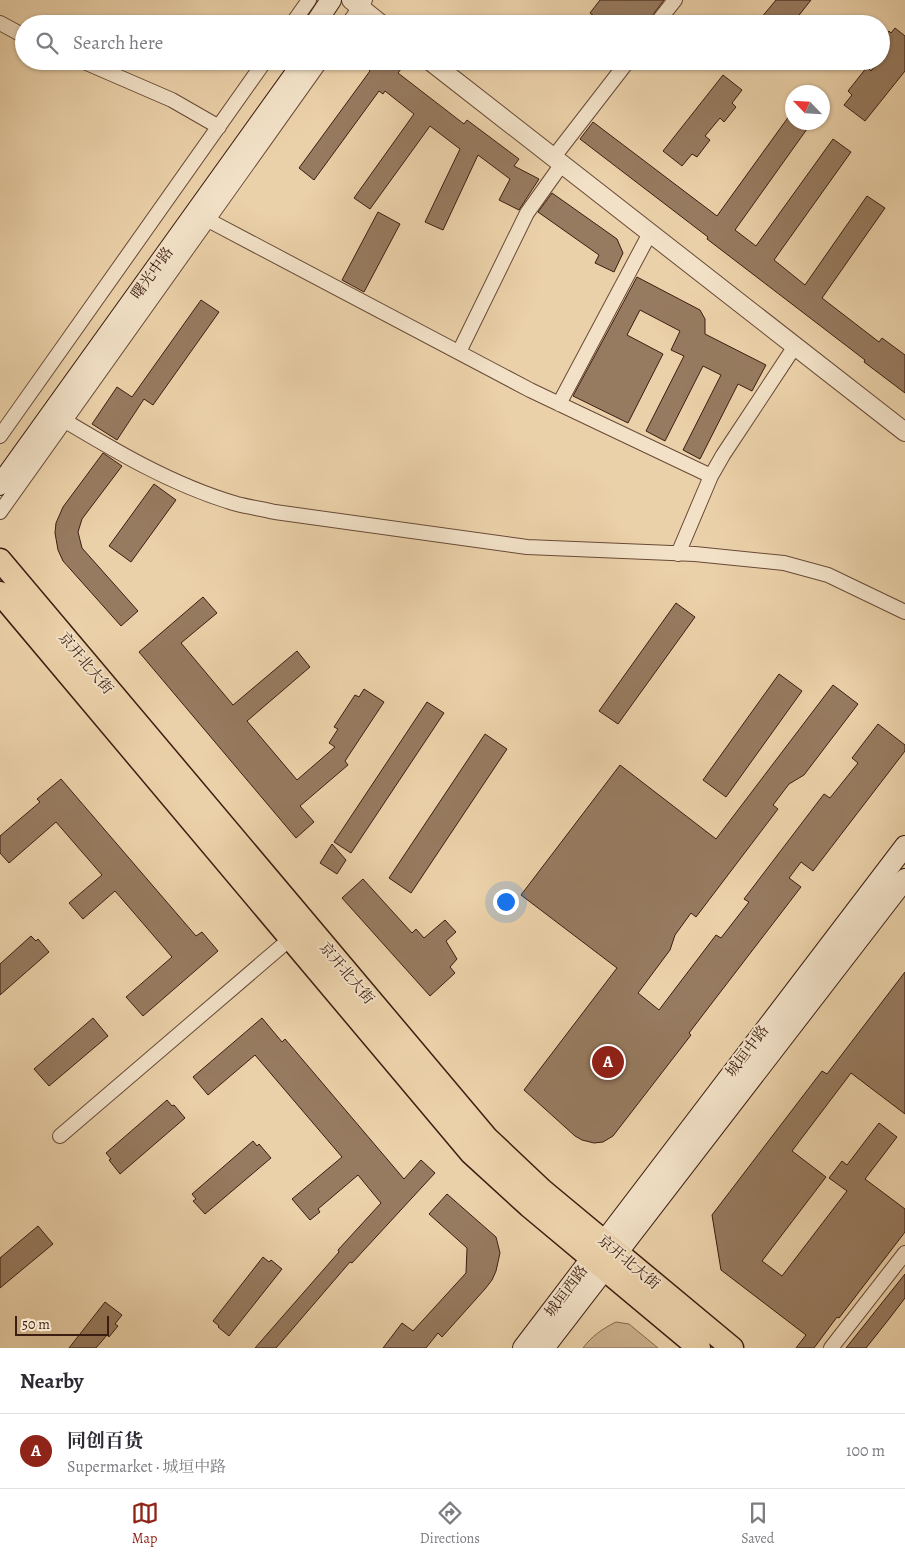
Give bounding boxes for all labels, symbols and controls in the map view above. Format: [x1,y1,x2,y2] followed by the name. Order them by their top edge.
[15,15,890,70] search box
[33,29,61,57] icon: search
[73,30,163,56] text: Search here
[785,85,830,130] north arrow
[126,243,178,303] street label: 曙光中路
[54,628,118,698] street label: 京开北大街
[493,889,519,915] your location
[315,938,379,1008] street label: 京开北大街
[721,1021,773,1081] street label: 城垣中路
[592,1043,624,1081] pin: A
[594,1230,664,1294] street label: 京开北大街
[540,1261,592,1321] street label: 城垣西路
[15,1313,109,1336] scale bar
[22,1315,50,1334] text: 50 m
[20,1367,83,1395] text: Nearby
[67,1428,143,1454] text: 同创百货
[31,1440,41,1462] text: A
[846,1440,885,1462] text: 100 m
[67,1456,226,1478] text: Supermarket · 城垣中路
[131,1499,159,1548] tab: Map
[420,1499,480,1548] tab: Directions
[741,1499,774,1548] tab: Saved

